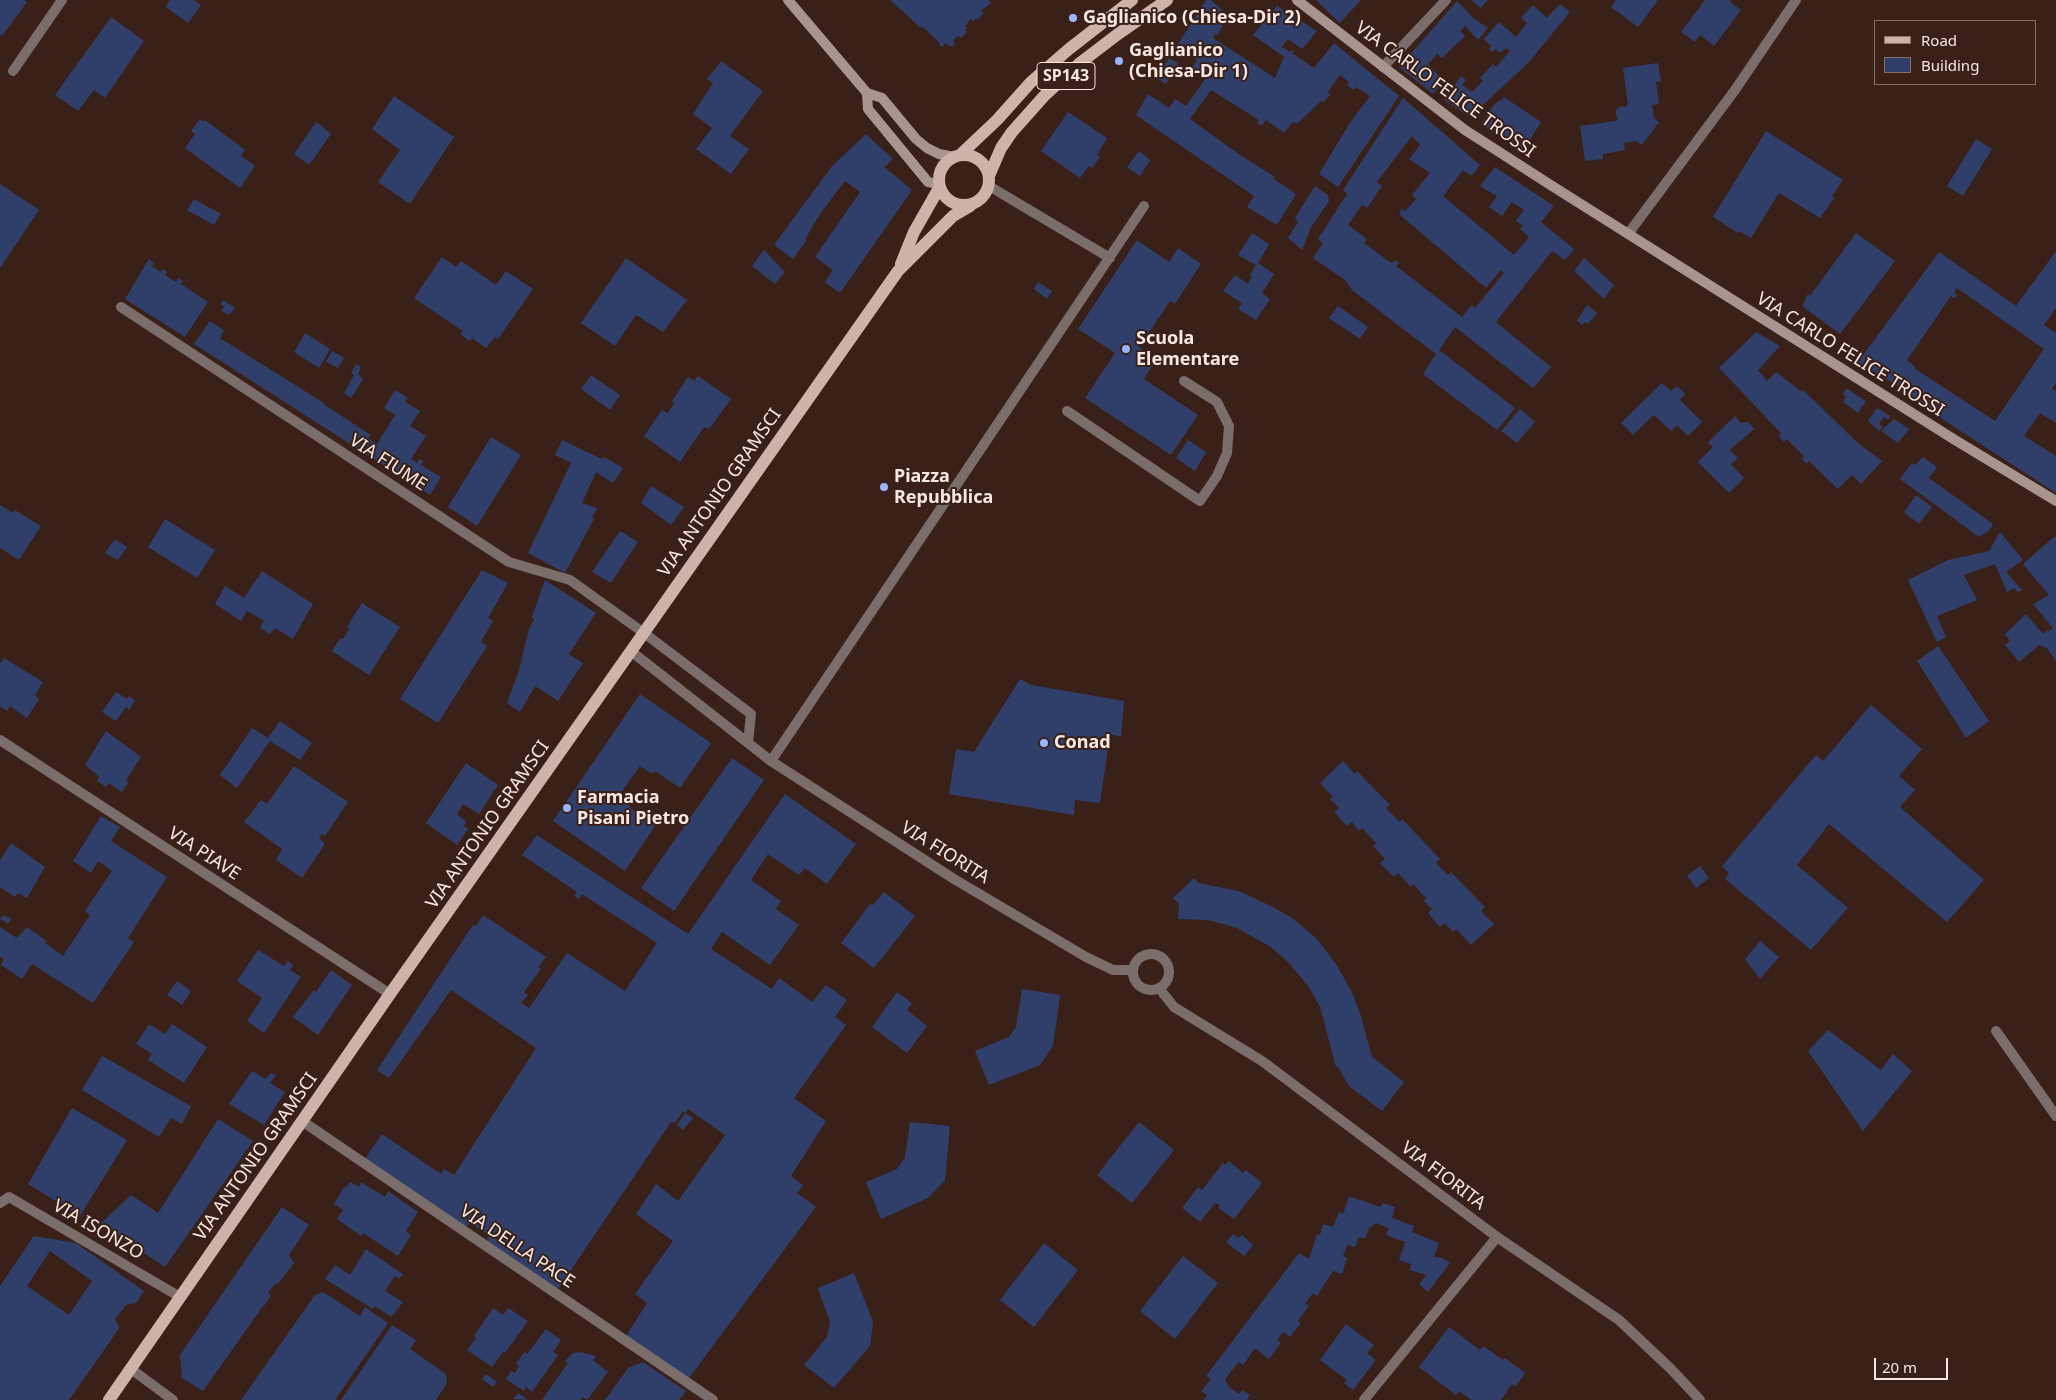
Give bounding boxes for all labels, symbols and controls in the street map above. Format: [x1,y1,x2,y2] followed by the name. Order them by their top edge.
[1083,7,1301,29] place label: Gaglianico (Chiesa-Dir 2)
[1067,12,1079,24] marker: Gaglianico (Chiesa-Dir 2)
[1351,17,1539,163] street label: VIA CARLO FELICE TROSSI
[1874,20,2036,85] legend
[1921,30,1957,50] text: Road
[1129,40,1248,82] place label: Gaglianico (Chiesa-Dir 1)
[1113,55,1125,67] marker: Gaglianico (Chiesa-Dir 1)
[1921,55,1979,75] text: Building
[1037,62,1095,90] road number: SP143
[1752,288,1948,422] street label: VIA CARLO FELICE TROSSI
[1136,328,1239,370] place label: Scuola Elementare
[1120,343,1132,355] marker: Scuola Elementare
[654,405,786,581] street label: VIA ANTONIO GRAMSCI
[345,430,431,496] street label: VIA FIUME
[894,466,993,508] place label: Piazza Repubblica
[878,481,890,493] marker: Piazza Repubblica
[1054,732,1111,754] place label: Conad
[422,737,554,913] street label: VIA ANTONIO GRAMSCI
[1038,737,1050,749] marker: Conad
[577,787,689,830] place label: Farmacia Pisani Pietro
[561,802,573,814] marker: Farmacia Pisani Pietro
[897,817,993,889] street label: VIA FIORITA
[164,823,244,885] street label: VIA PIAVE
[190,1069,322,1245] street label: VIA ANTONIO GRAMSCI
[1397,1137,1489,1215] street label: VIA FIORITA
[49,1195,147,1265] street label: VIA ISONZO
[456,1201,578,1293] street label: VIA DELLA PACE
[1876,1348,1950,1380] scale bar
[1882,1357,1917,1377] text: 20 m

